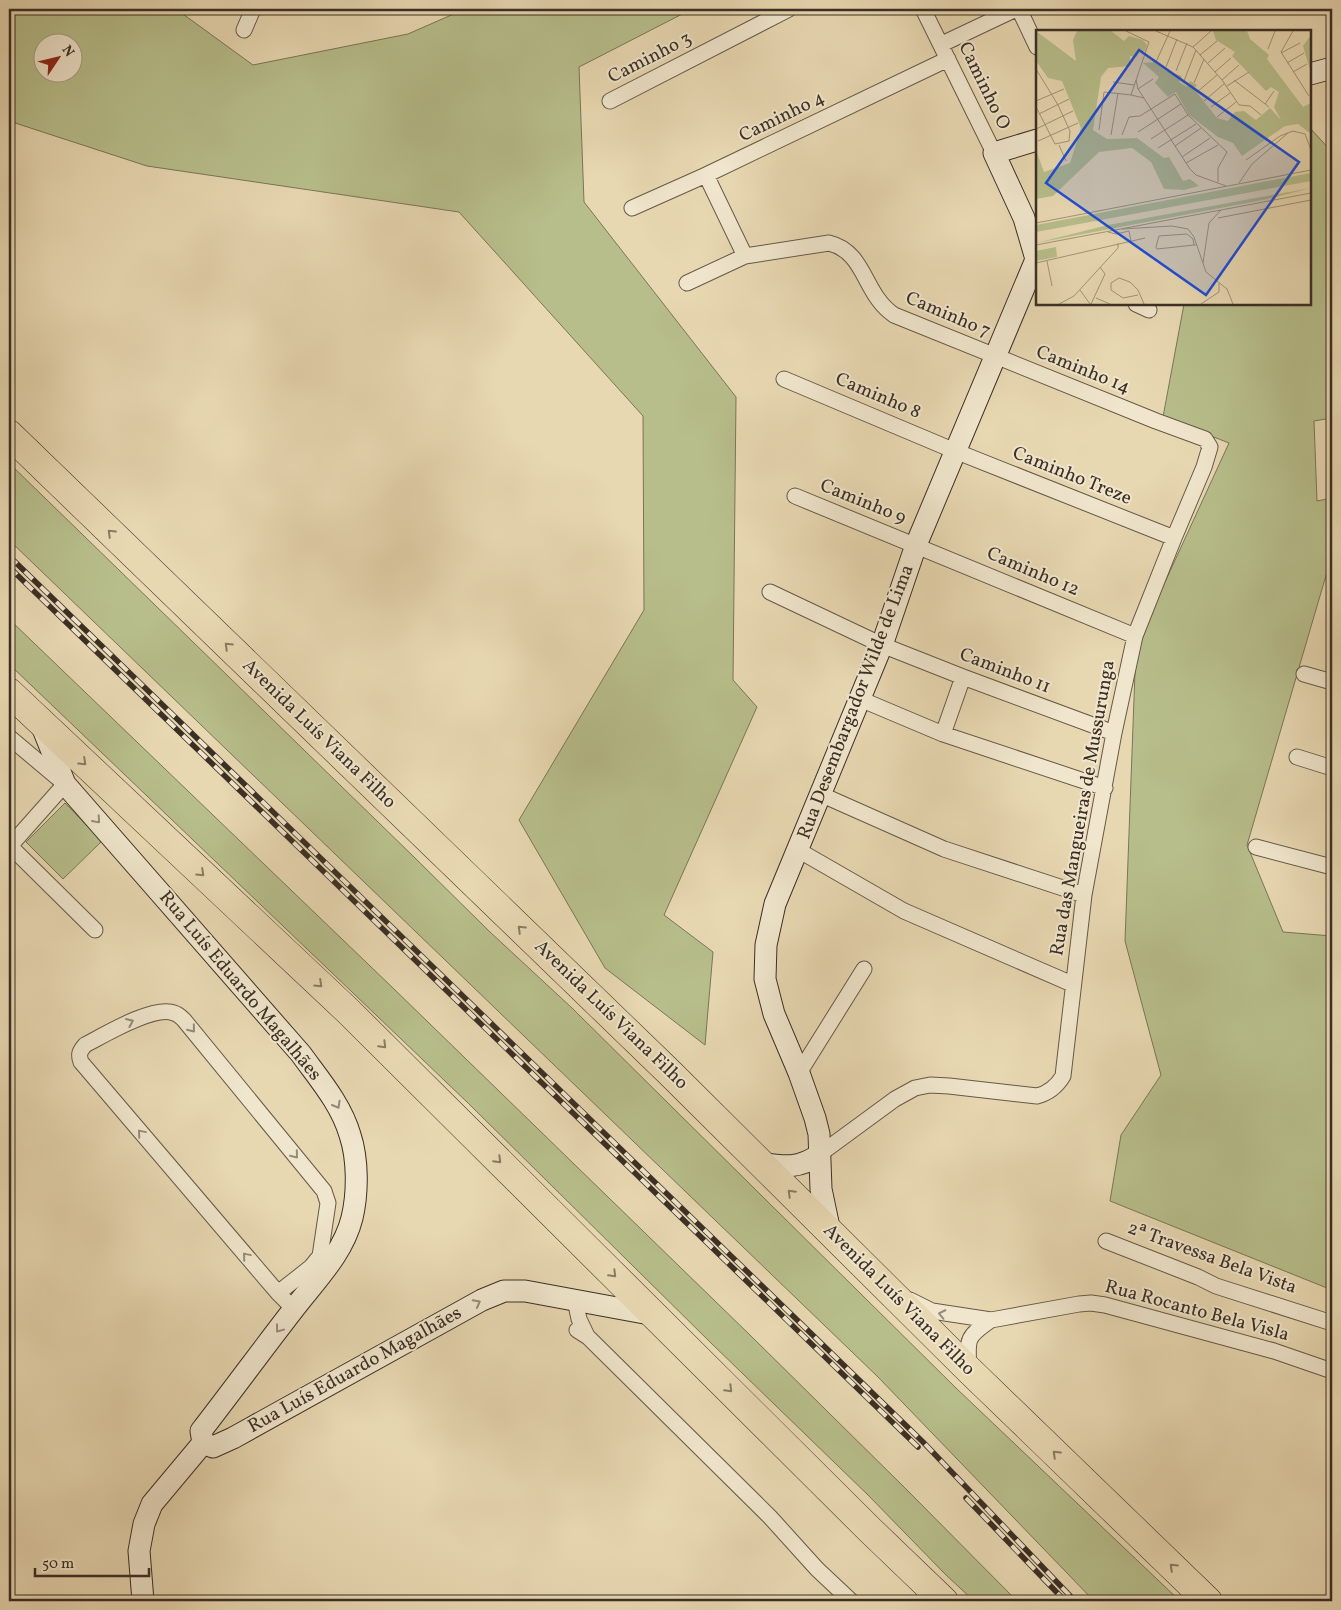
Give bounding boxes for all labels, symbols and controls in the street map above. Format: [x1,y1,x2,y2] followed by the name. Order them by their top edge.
[604,26,696,90] street label: Caminho 3
[1036,30,1311,305] inset map
[32,32,82,82] north arrow
[952,38,1017,134] street label: Caminho O
[57,42,78,61] text: N
[735,85,829,149] street label: Caminho 4
[901,285,995,345] street label: Caminho 7
[1032,339,1134,401] street label: Caminho 14
[831,366,925,426] street label: Caminho 8
[1009,440,1135,512] street label: Caminho Treze
[816,473,910,531] street label: Caminho 9
[108,530,117,539] one-way arrow
[983,541,1083,603] street label: Caminho 12
[791,561,921,843] street label: Rua Desembargador Wilde de Lima
[956,642,1054,700] street label: Caminho 11
[225,643,234,652] one-way arrow
[236,653,402,815] street label: Avenida Luís Viana Filho
[1044,658,1122,958] street label: Rua das Mangueiras de Mussurunga
[77,756,86,765] one-way arrow
[92,815,101,824] one-way arrow
[195,867,204,876] one-way arrow
[153,885,327,1087] street label: Rua Luís Eduardo Magalhães
[518,926,527,935] one-way arrow
[528,934,694,1096] street label: Avenida Luís Viana Filho
[314,978,323,987] one-way arrow
[125,1018,134,1028] one-way arrow
[186,1023,194,1032] one-way arrow
[377,1040,386,1049] one-way arrow
[330,1100,340,1109] one-way arrow
[137,1129,146,1138] one-way arrow
[289,1149,298,1158] one-way arrow
[492,1154,501,1163] one-way arrow
[788,1189,797,1198] one-way arrow
[1124,1215,1300,1301] street label: 2ª Travessa Bela Vista
[817,1218,981,1382] street label: Avenida Luís Viana Filho
[243,1253,252,1262] one-way arrow
[608,1269,617,1278] one-way arrow
[1102,1274,1292,1348] street label: Rua Rocanto Bela Visla
[471,1299,480,1309] one-way arrow
[243,1300,467,1440] street label: Rua Luís Eduardo Magalhães
[938,1309,947,1319] one-way arrow
[276,1323,285,1333] one-way arrow
[723,1383,732,1392] one-way arrow
[1053,1451,1062,1460] one-way arrow
[35,1545,149,1577] scale bar
[42,1554,74,1575] text: 50 m
[1169,1564,1178,1573] one-way arrow

